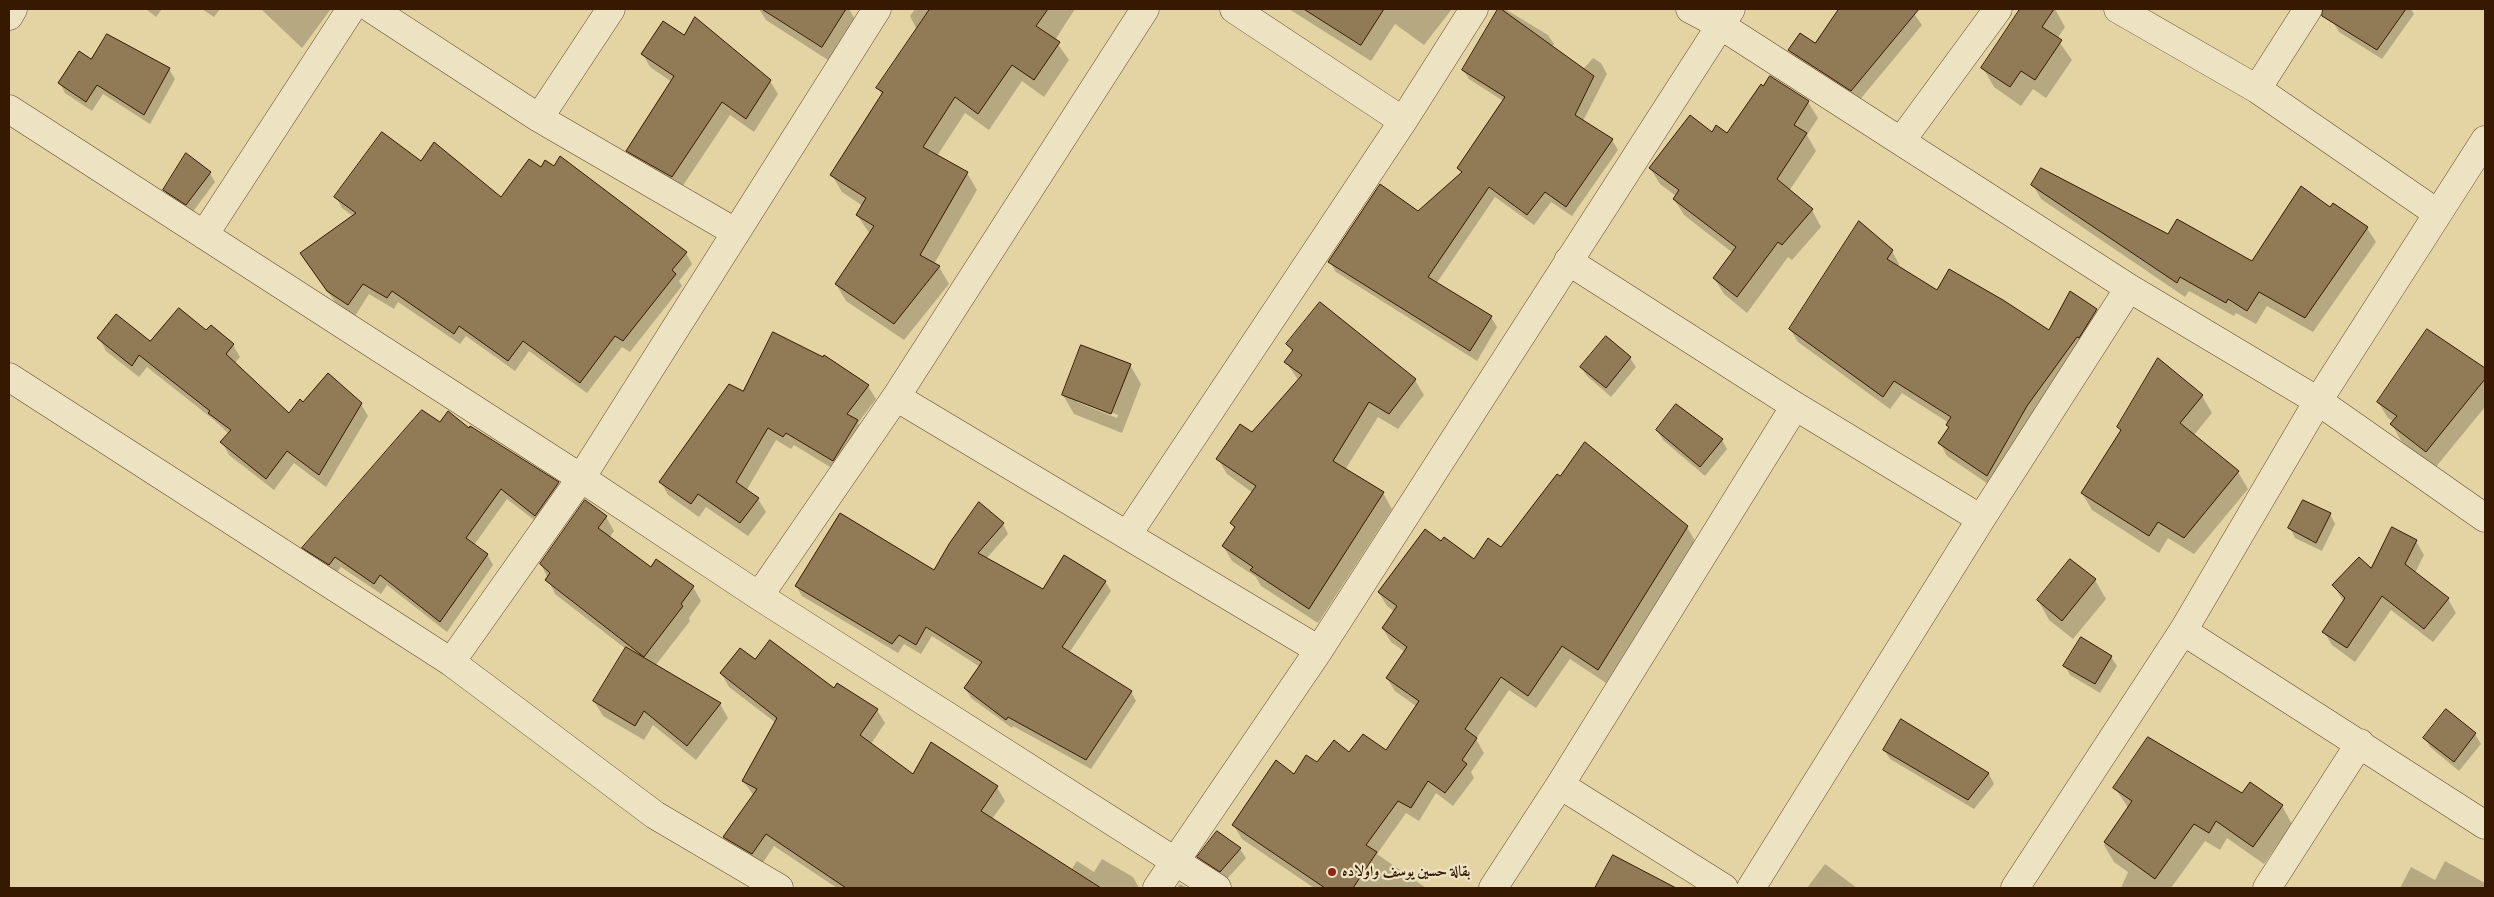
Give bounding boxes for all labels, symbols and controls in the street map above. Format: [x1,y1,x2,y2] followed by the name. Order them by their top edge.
[1342,863,1470,881] place label: بقالة حسين يوسف واولاده
[1326,866,1338,878] marker: بقالة حسين يوسف واولاده

